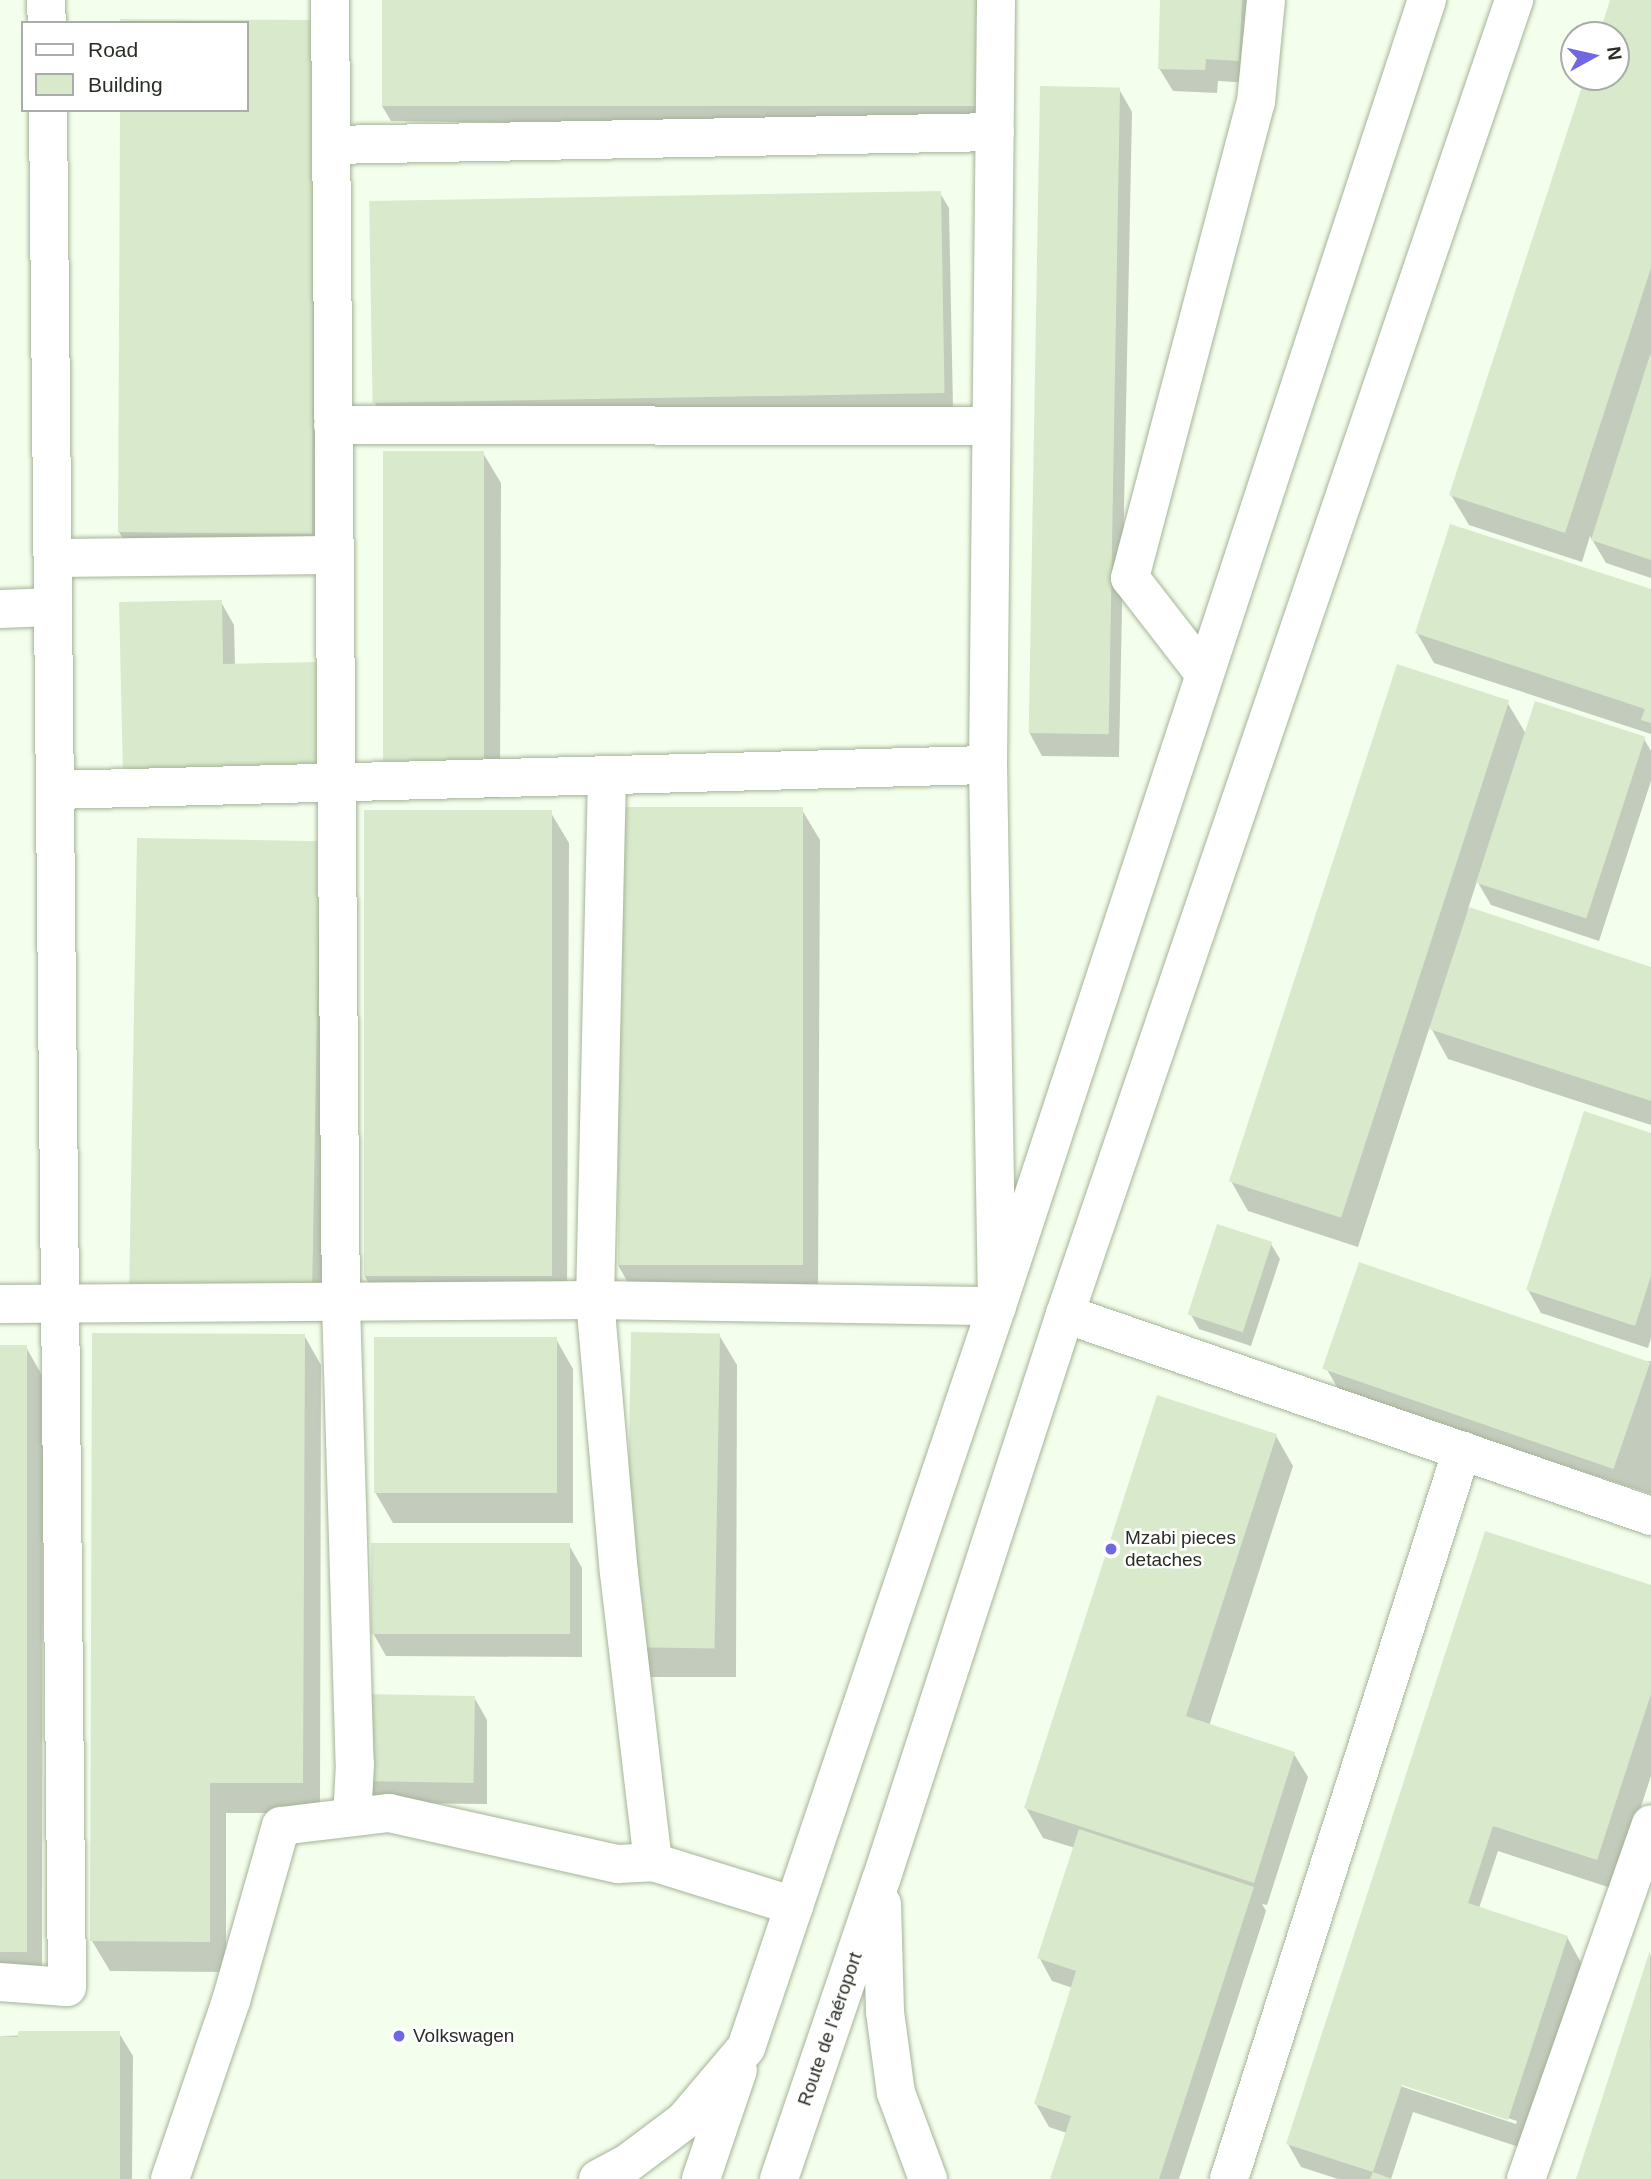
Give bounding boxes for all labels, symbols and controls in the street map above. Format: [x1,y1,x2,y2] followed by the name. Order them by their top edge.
[21,21,248,112] legend
[1560,21,1630,91] north arrow
[88,38,138,61] text: Road
[1603,45,1626,62] text: N
[88,73,163,96] text: Building
[1125,1527,1236,1571] place label: Mzabi pieces detaches
[1103,1541,1119,1557] marker: Mzabi pieces detaches
[793,1949,867,2109] street label: Route de l'aéroport
[413,2025,514,2047] place label: Volkswagen
[391,2028,407,2044] marker: Volkswagen

